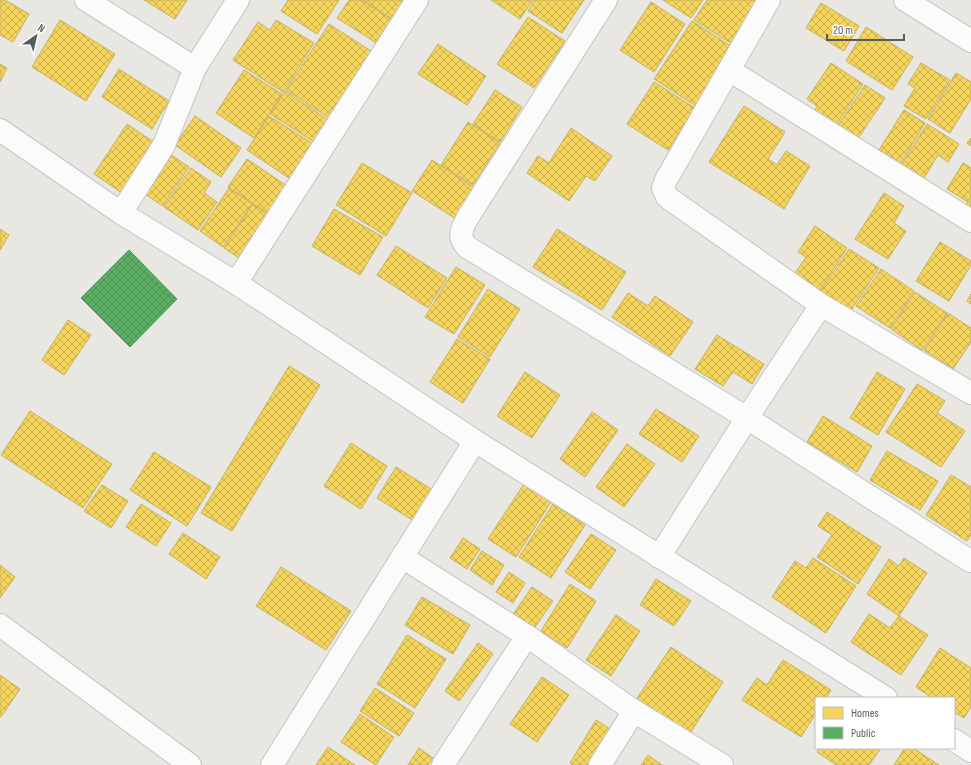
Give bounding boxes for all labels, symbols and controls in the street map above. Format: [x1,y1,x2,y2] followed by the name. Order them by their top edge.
[16,16,56,56] north arrow
[827,16,904,42] scale bar
[35,21,47,35] text: N
[833,23,853,38] text: 20 m
[815,697,955,749] legend
[851,706,879,721] text: Homes
[851,726,876,741] text: Public

